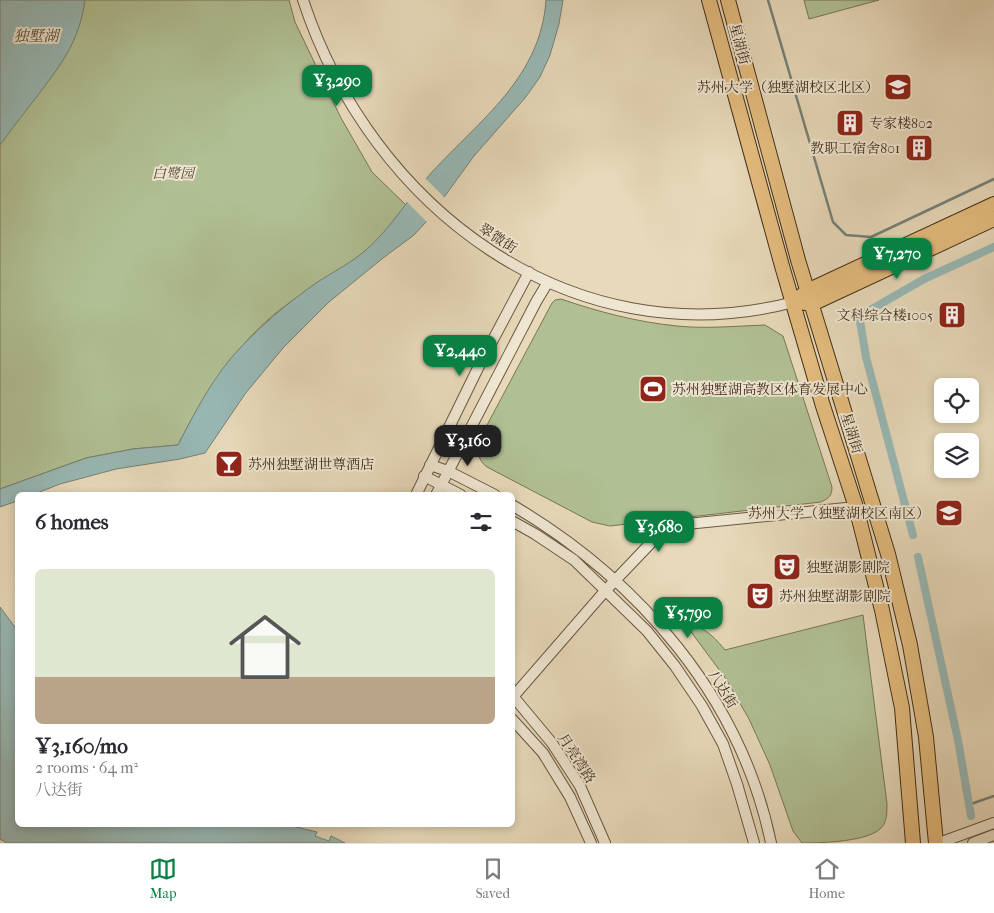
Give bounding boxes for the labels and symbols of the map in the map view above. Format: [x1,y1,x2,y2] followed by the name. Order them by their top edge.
[726,22,753,67] street label: 星湖街
[13,27,61,45] water label: 独墅湖
[296,64,378,107] pin: ¥3,290
[883,72,913,102] school or university icon: 苏州大学（独墅湖校区北区）
[697,79,879,96] place label: 苏州大学（独墅湖校区北区）
[835,108,865,138] building icon: 专家楼802
[869,115,933,132] place label: 专家楼802
[904,133,934,163] building icon: 教职工宿舍801
[810,140,900,157] place label: 教职工宿舍801
[152,165,196,182] park label: 白鹭园
[475,220,520,257] street label: 翠微街
[856,238,938,280] pin: ¥7,270
[937,300,967,330] building icon: 文科综合楼1005
[837,307,933,324] place label: 文科综合楼1005
[419,334,501,377] pin: ¥2,440
[638,374,668,404] sports icon: 苏州独墅湖高教区体育发展中心
[672,381,868,398] place label: 苏州独墅湖高教区体育发展中心
[837,411,866,456] street label: 星湖街
[427,424,509,467] pin: ¥3,160
[214,449,244,479] bar icon: 苏州独墅湖世尊酒店
[248,456,374,473] place label: 苏州独墅湖世尊酒店
[934,498,964,528] school or university icon: 苏州大学（独墅湖校区南区）
[748,505,930,522] place label: 苏州大学（独墅湖校区南区）
[618,510,700,553] pin: ¥3,680
[772,552,802,582] theatre icon: 独墅湖影剧院
[806,559,890,576] place label: 独墅湖影剧院
[745,581,775,611] theatre icon: 苏州独墅湖影剧院
[779,588,891,605] place label: 苏州独墅湖影剧院
[647,596,729,639] pin: ¥5,790
[704,667,741,712] street label: 八达街
[554,730,599,786] street label: 月亮湾路

